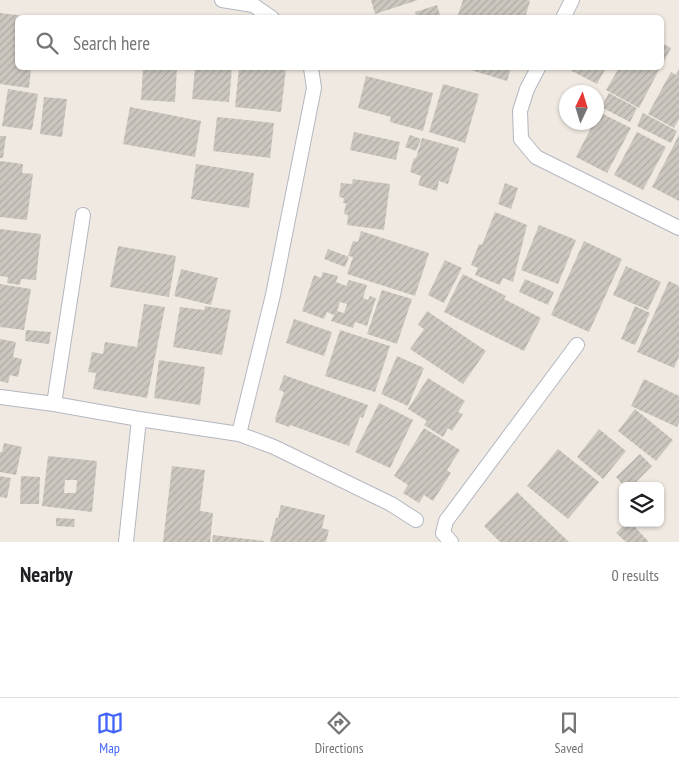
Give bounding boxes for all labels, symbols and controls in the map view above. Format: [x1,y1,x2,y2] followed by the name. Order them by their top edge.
[15,15,664,70] search box
[33,29,61,57] icon: search
[73,31,150,55] text: Search here
[559,85,604,130] north arrow
[619,482,664,527] map controls
[619,482,664,527] button: layers
[20,561,73,588] text: Nearby
[612,565,659,585] text: 0 results
[96,709,124,757] tab: Map
[315,709,363,757] tab: Directions
[555,709,583,757] tab: Saved

